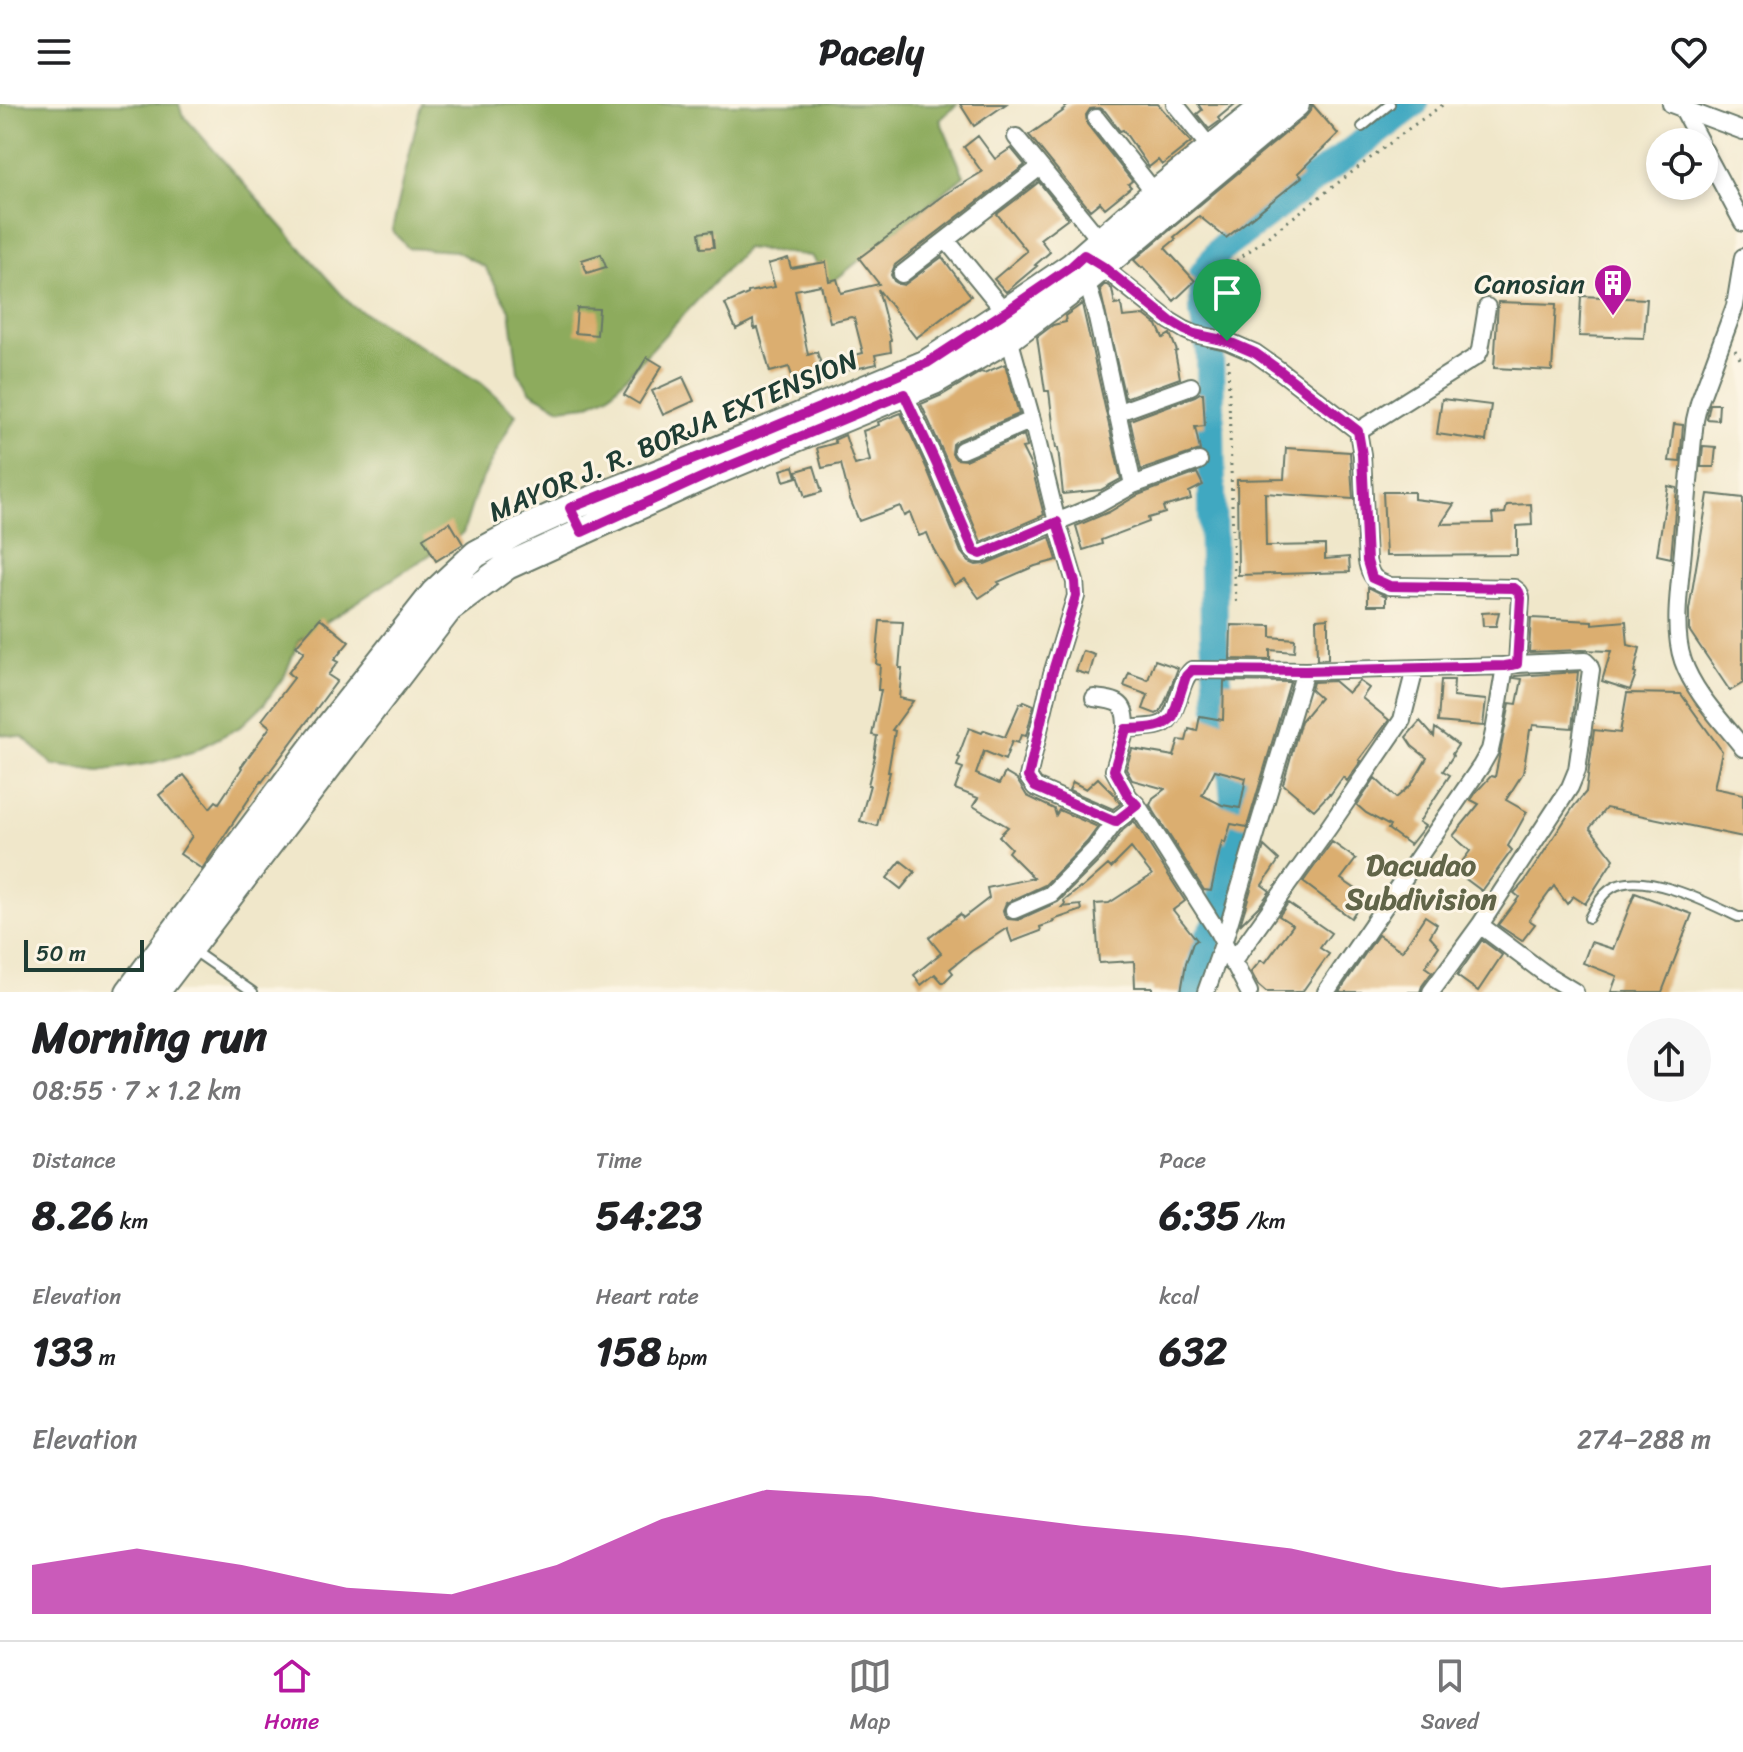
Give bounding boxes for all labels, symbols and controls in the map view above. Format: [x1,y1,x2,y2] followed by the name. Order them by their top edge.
[819,20,924,84] text: Pacely
[32,30,76,74] icon: menu
[1667,30,1711,74] icon: heart
[1646,128,1718,200] map controls
[1646,128,1718,200] button: locate
[1193,259,1261,341] pin
[1474,259,1585,308] place label: Canosian
[1592,262,1634,317] building icon: Canosian
[1205,271,1249,315] icon: arrive
[480,335,867,536] street label: MAYOR J. R. BORJA EXTENSION
[1344,838,1497,926] district label: Dacudao Subdivision
[36,934,86,973] text: 50 m
[24,936,144,972] scale bar
[32,998,267,1076] text: Morning run
[1627,1018,1711,1102] button: share
[32,1067,242,1113] text: 08:55 · 7 × 1.2 km
[32,1141,116,1180] text: Distance
[596,1141,642,1180] text: Time
[1159,1141,1206,1180] text: Pace
[32,1180,114,1251] text: 8.26
[596,1180,702,1251] text: 54:23
[1159,1180,1241,1251] text: 6:35
[114,1202,148,1241] text: km
[1241,1202,1286,1241] text: /km
[32,1277,121,1316] text: Elevation
[596,1277,699,1316] text: Heart rate
[1159,1277,1199,1316] text: kcal
[32,1316,93,1387] text: 133
[596,1316,661,1387] text: 158
[1159,1316,1227,1387] text: 632
[93,1338,116,1377] text: m
[661,1338,708,1377] text: bpm
[32,1416,137,1462] text: Elevation
[1577,1416,1711,1462] text: 274–288 m
[264,1654,319,1741] tab: Home
[848,1654,892,1741] tab: Map
[1421,1654,1479,1741] tab: Saved

